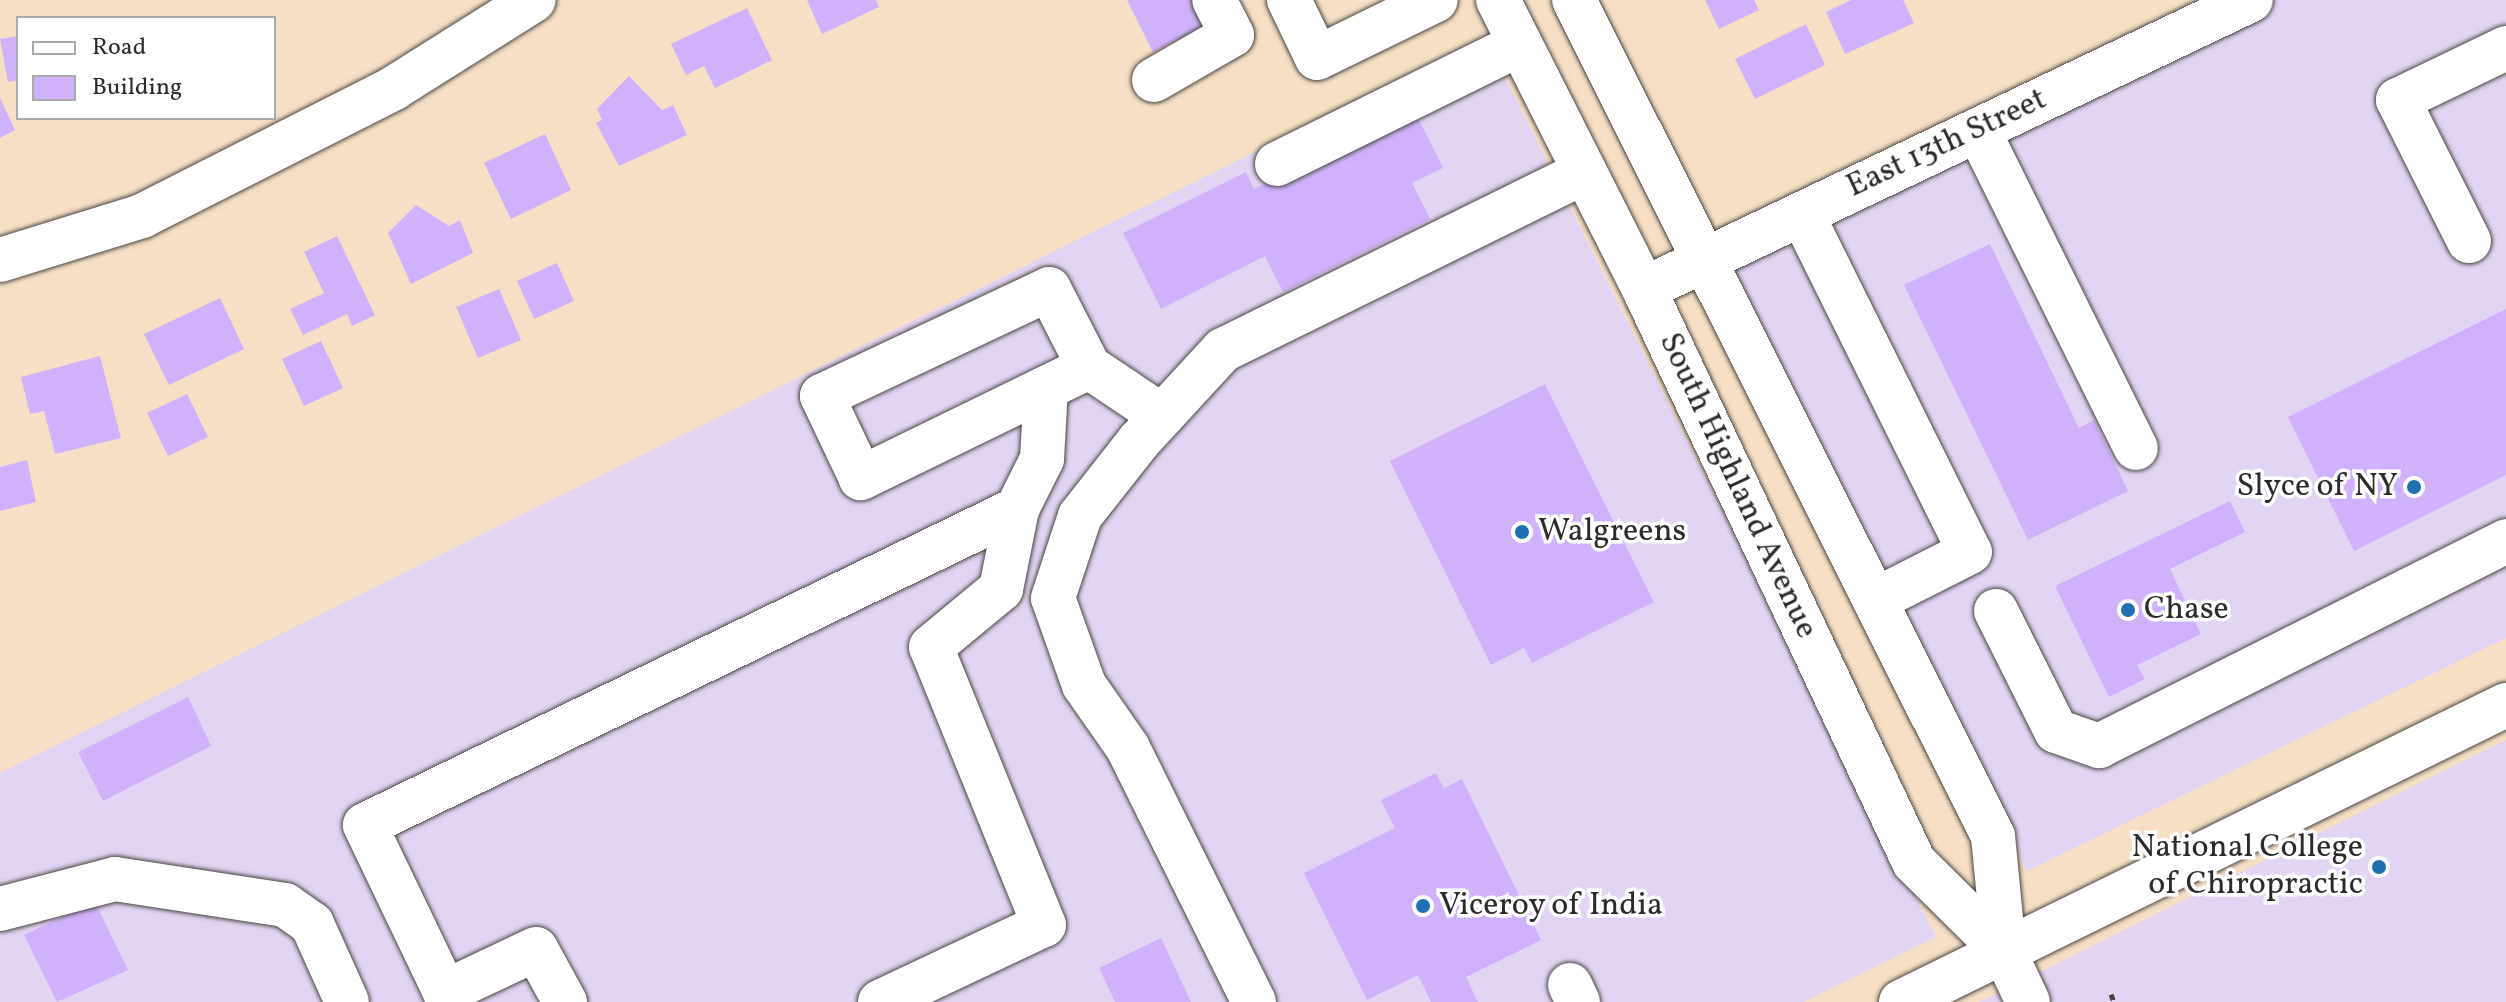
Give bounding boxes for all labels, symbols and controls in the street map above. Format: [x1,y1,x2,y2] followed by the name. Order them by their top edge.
[16,16,276,120] legend
[92,31,146,65] text: Road
[92,71,182,105] text: Building
[1841,81,2053,207] street label: East 13th Street
[1649,327,1825,645] street label: South Highland Avenue
[2240,468,2398,506] place label: Slyce of NY
[2405,478,2423,496] marker: Slyce of NY
[1538,513,1686,551] place label: Walgreens
[1513,523,1531,541] marker: Walgreens
[2144,591,2229,629] place label: Chase
[2119,601,2137,619] marker: Chase
[2131,830,2363,905] place label: National College of Chiropractic
[2370,858,2388,876] marker: National College of Chiropractic
[1439,887,1661,925] place label: Viceroy of India
[1414,897,1432,915] marker: Viceroy of India

